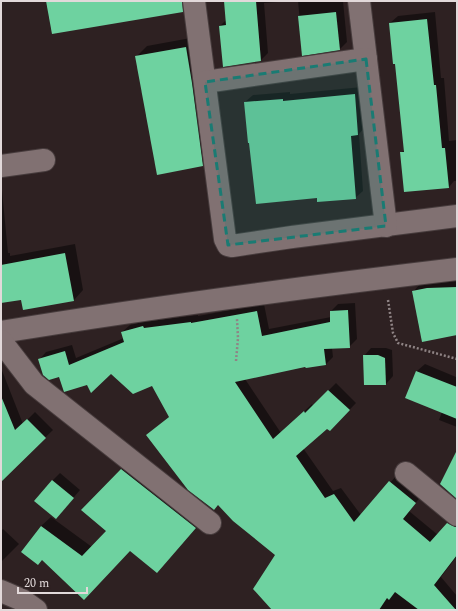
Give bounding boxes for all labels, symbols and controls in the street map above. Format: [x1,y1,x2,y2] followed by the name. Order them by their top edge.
[18,569,87,595] scale bar
[24,574,49,593] text: 20 m

